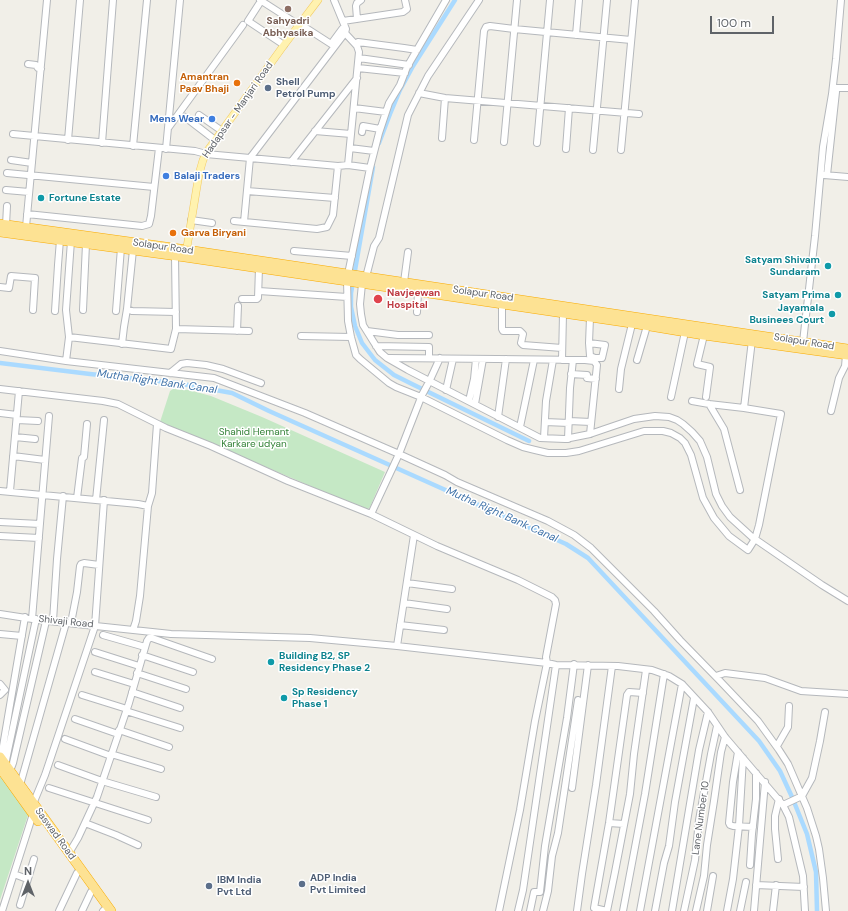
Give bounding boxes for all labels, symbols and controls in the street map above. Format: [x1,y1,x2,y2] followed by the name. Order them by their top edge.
[283,4,293,14] marker: Sahyadri Abhyasika
[712,8,776,34] scale bar
[263,15,313,38] place label: Sahyadri Abhyasika
[717,15,751,31] text: 100 m
[200,60,276,160] street label: Hadapsar - Manjari Road
[180,71,229,94] place label: Amantran Paav Bhaji
[276,76,336,100] place label: Shell Petrol Pump
[232,78,242,88] marker: Amantran Paav Bhaji
[263,83,273,93] marker: Shell Petrol Pump
[150,113,204,125] place label: Mens Wear
[207,114,217,124] marker: Mens Wear
[174,170,240,182] place label: Balaji Traders
[161,171,171,181] marker: Balaji Traders
[49,192,121,204] place label: Fortune Estate
[36,193,46,203] marker: Fortune Estate
[181,227,246,239] place label: Garva Biryani
[168,228,178,238] marker: Garva Biryani
[132,237,194,257] street label: Solapur Road
[745,254,820,278] place label: Satyam Shivam Sundaram
[823,261,833,271] marker: Satyam Shivam Sundaram
[452,284,514,304] street label: Solapur Road
[387,287,440,310] place label: Navjeewan Hospital
[762,289,830,301] place label: Satyam Prima
[833,290,843,300] marker: Satyam Prima
[372,293,384,305] marker: Navjeewan Hospital
[749,302,824,326] place label: Jayamala Businees Court
[827,309,837,319] marker: Jayamala Businees Court
[773,331,835,353] street label: Solapur Road
[96,367,218,397] water label: Mutha Right Bank Canal
[219,426,289,450] park label: Shahid Hemant Karkare udyan
[444,484,560,546] water label: Mutha Right Bank Canal
[38,613,94,631] street label: Shivaji Road
[279,650,370,674] place label: Building B2, SP Residency Phase 2
[266,657,276,667] marker: Building B2, SP Residency Phase 2
[292,686,358,710] place label: Sp Residency Phase 1
[279,693,289,703] marker: Sp Residency Phase 1
[690,780,712,856] street label: Lane Number 10
[32,806,78,862] street label: Saswad Road
[8,863,48,903] north arrow
[24,864,32,878] text: N
[310,872,366,896] place label: ADP India Pvt Limited
[217,874,261,898] place label: IBM India Pvt Ltd
[297,879,307,889] marker: ADP India Pvt Limited
[204,881,214,891] marker: IBM India Pvt Ltd

